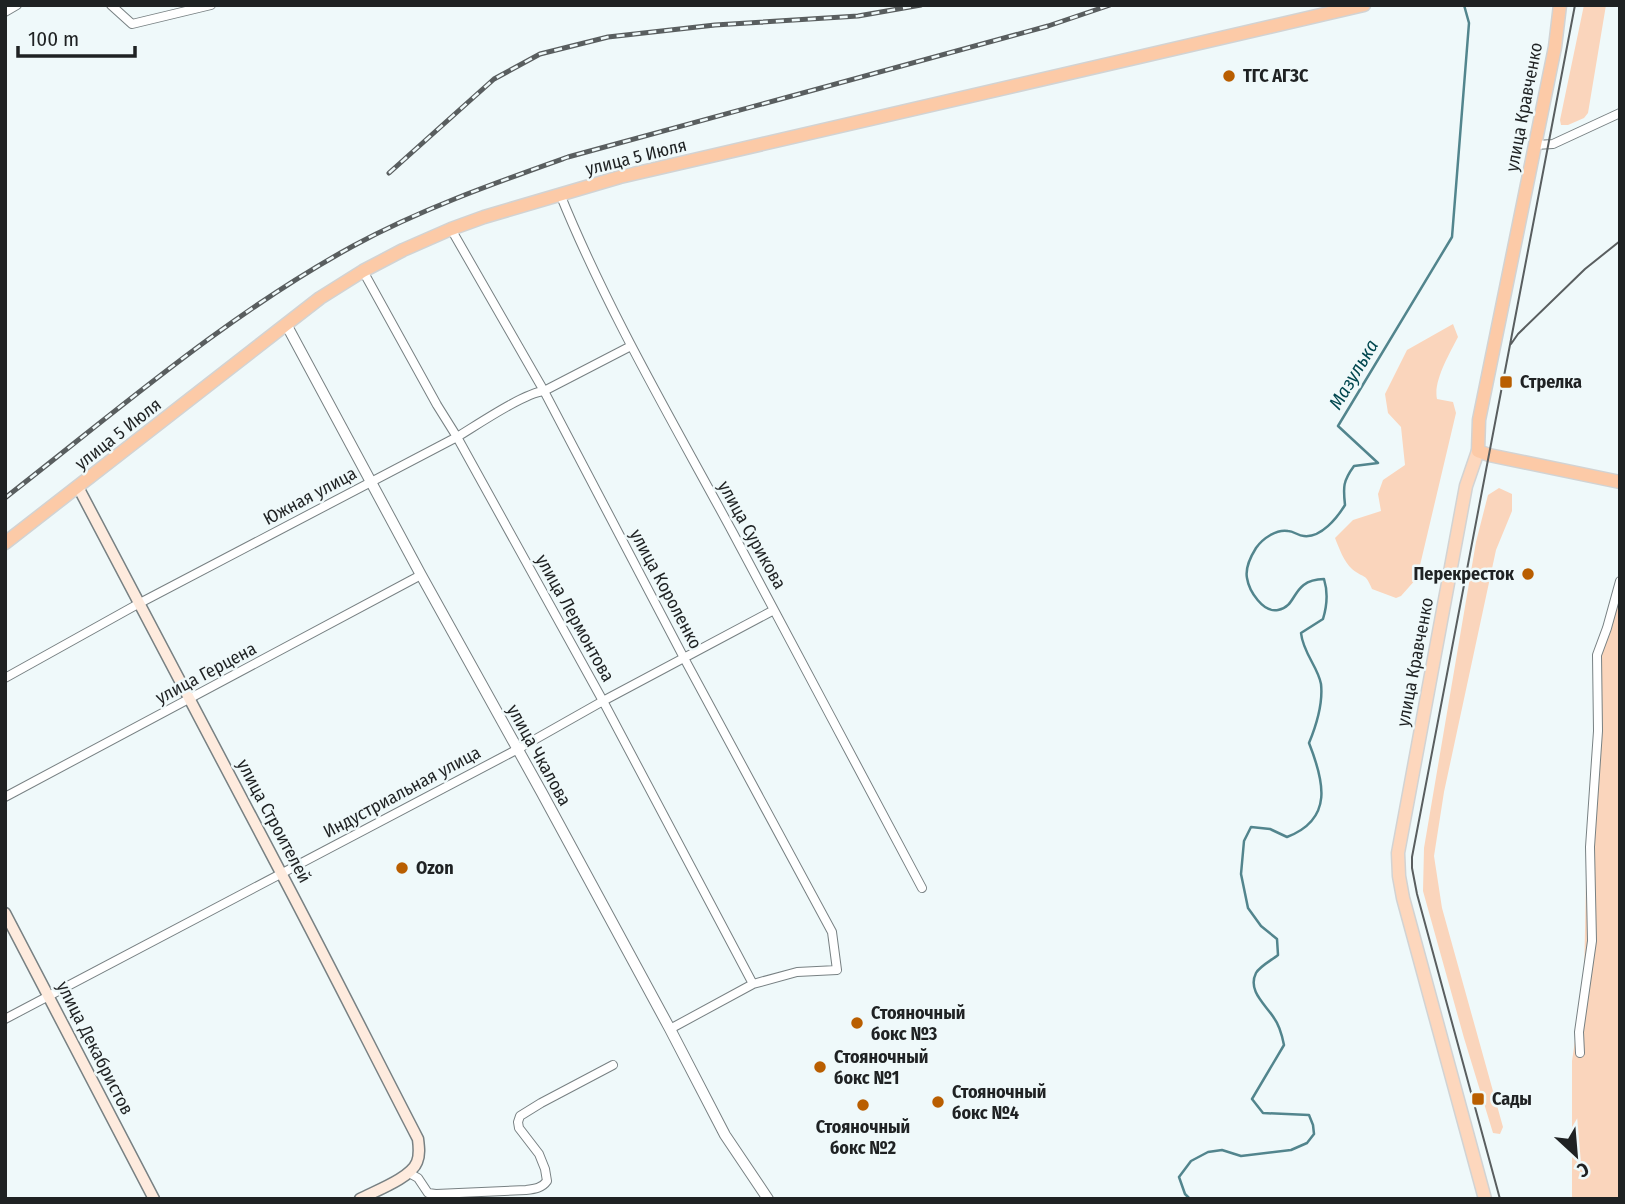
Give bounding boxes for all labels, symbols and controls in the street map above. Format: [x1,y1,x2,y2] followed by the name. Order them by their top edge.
[18,14,135,58] scale bar
[28,26,79,52] text: 100 m
[1501,41,1547,173] street label: улица Кравченко
[1243,65,1309,87] place label: ТГС АГЗС
[1221,68,1237,84] marker: ТГС АГЗС
[583,134,689,180] street label: улица 5 Июля
[1324,335,1383,413] water label: Мазулька
[1520,371,1582,393] place label: Стрелка
[1498,374,1514,390] marker: Стрелка
[70,393,166,475] street label: улица 5 Июля
[259,462,361,530] street label: Южная улица
[713,477,791,593] street label: улица Сурикова
[625,525,707,653] street label: улица Короленко
[531,550,619,686] street label: улица Лермонтова
[1413,563,1515,585] place label: Перекресток
[1520,566,1536,582] marker: Перекресток
[1392,596,1438,728] street label: улица Кравченко
[152,637,260,709] street label: улица Герцена
[502,700,576,810] street label: улица Чкалова
[320,741,485,843] street label: Индустриальная улица
[232,755,316,887] street label: улица Строителей
[416,857,454,879] place label: Ozon
[394,860,410,876] marker: Ozon
[52,978,138,1118] street label: улица Декабристов
[871,1002,965,1045] place label: Стояночный бокс №3
[849,1015,865,1031] marker: Стояночный бокс №3
[834,1046,928,1089] place label: Стояночный бокс №1
[812,1059,828,1075] marker: Стояночный бокс №1
[952,1081,1046,1124] place label: Стояночный бокс №4
[1492,1088,1532,1110] place label: Сады
[1470,1091,1486,1107] marker: Сады
[930,1094,946,1110] marker: Стояночный бокс №4
[855,1097,871,1113] marker: Стояночный бокс №2
[816,1116,910,1159] place label: Стояночный бокс №2
[1541,1120,1611,1190] north arrow
[1574,1157,1593,1182] text: С

